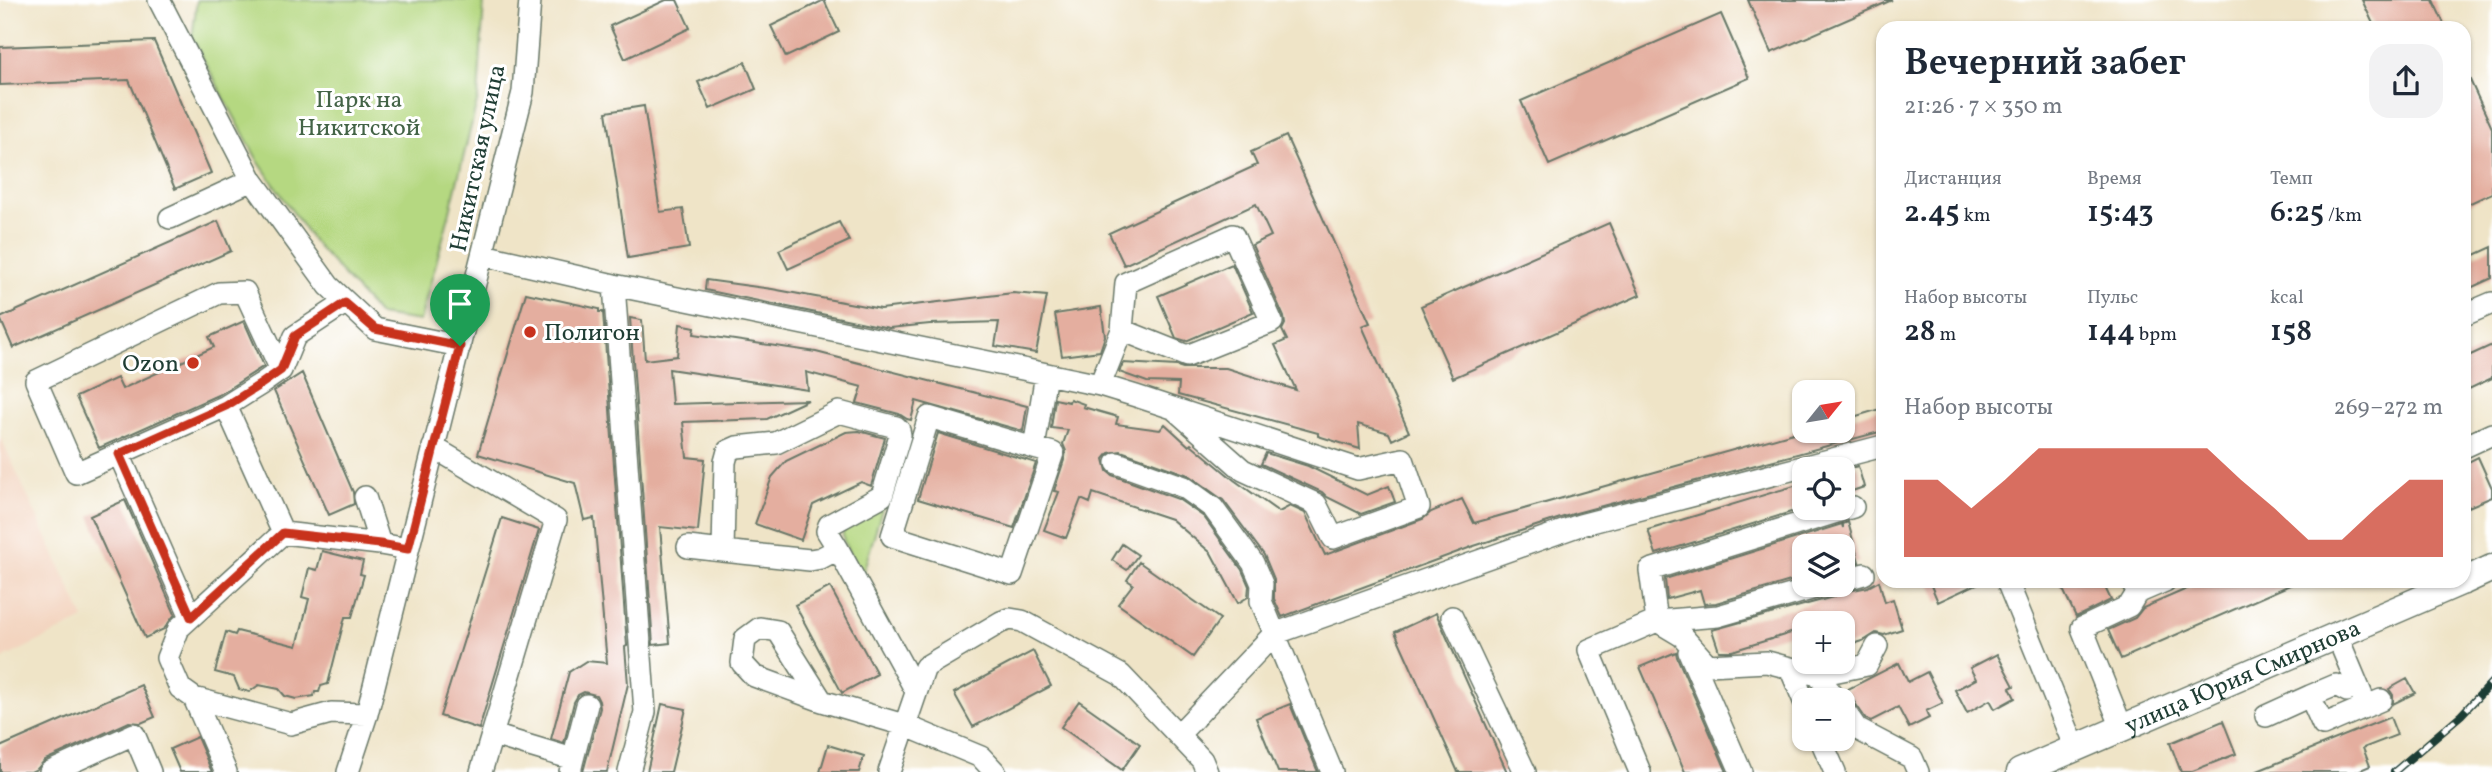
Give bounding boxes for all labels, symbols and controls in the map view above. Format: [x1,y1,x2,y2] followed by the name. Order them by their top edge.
[1904,38,2186,91] text: Вечерний забег
[2369,44,2443,118] button: share
[442,62,515,255] street label: Никитская улица
[298,84,420,146] park label: Парк на Никитской
[1904,91,2063,123] text: 21:26 · 7 × 350 m
[1904,166,2002,192] text: Дистанция
[2087,166,2142,192] text: Время
[2270,166,2313,192] text: Темп
[1904,192,1960,234] text: 2.45
[2087,192,2154,234] text: 15:43
[2270,192,2324,234] text: 6:25
[1960,203,1991,229] text: km
[2324,203,2362,229] text: /km
[430,274,490,346] pin
[441,285,479,323] icon: arrive
[1904,285,2027,311] text: Набор высоты
[2087,285,2138,311] text: Пульс
[2270,285,2304,311] text: kcal
[1904,311,1936,353] text: 28
[2087,311,2135,353] text: 144
[2270,311,2312,353] text: 158
[544,317,640,351] place label: Полигон
[1936,322,1956,348] text: m
[2135,322,2177,348] text: bpm
[522,324,538,340] marker: Полигон
[122,348,179,382] place label: Ozon
[185,355,201,371] marker: Ozon
[1792,380,1855,443] north arrow
[1792,380,1855,751] map controls
[1904,392,2053,424] text: Набор высоты
[2334,392,2443,424] text: 269–272 m
[1792,457,1855,520] button: locate
[1792,534,1855,597] button: layers
[1792,611,1855,674] button: +
[2120,612,2366,744] street label: улица Юрия Смирнова
[1792,688,1855,751] button: −

